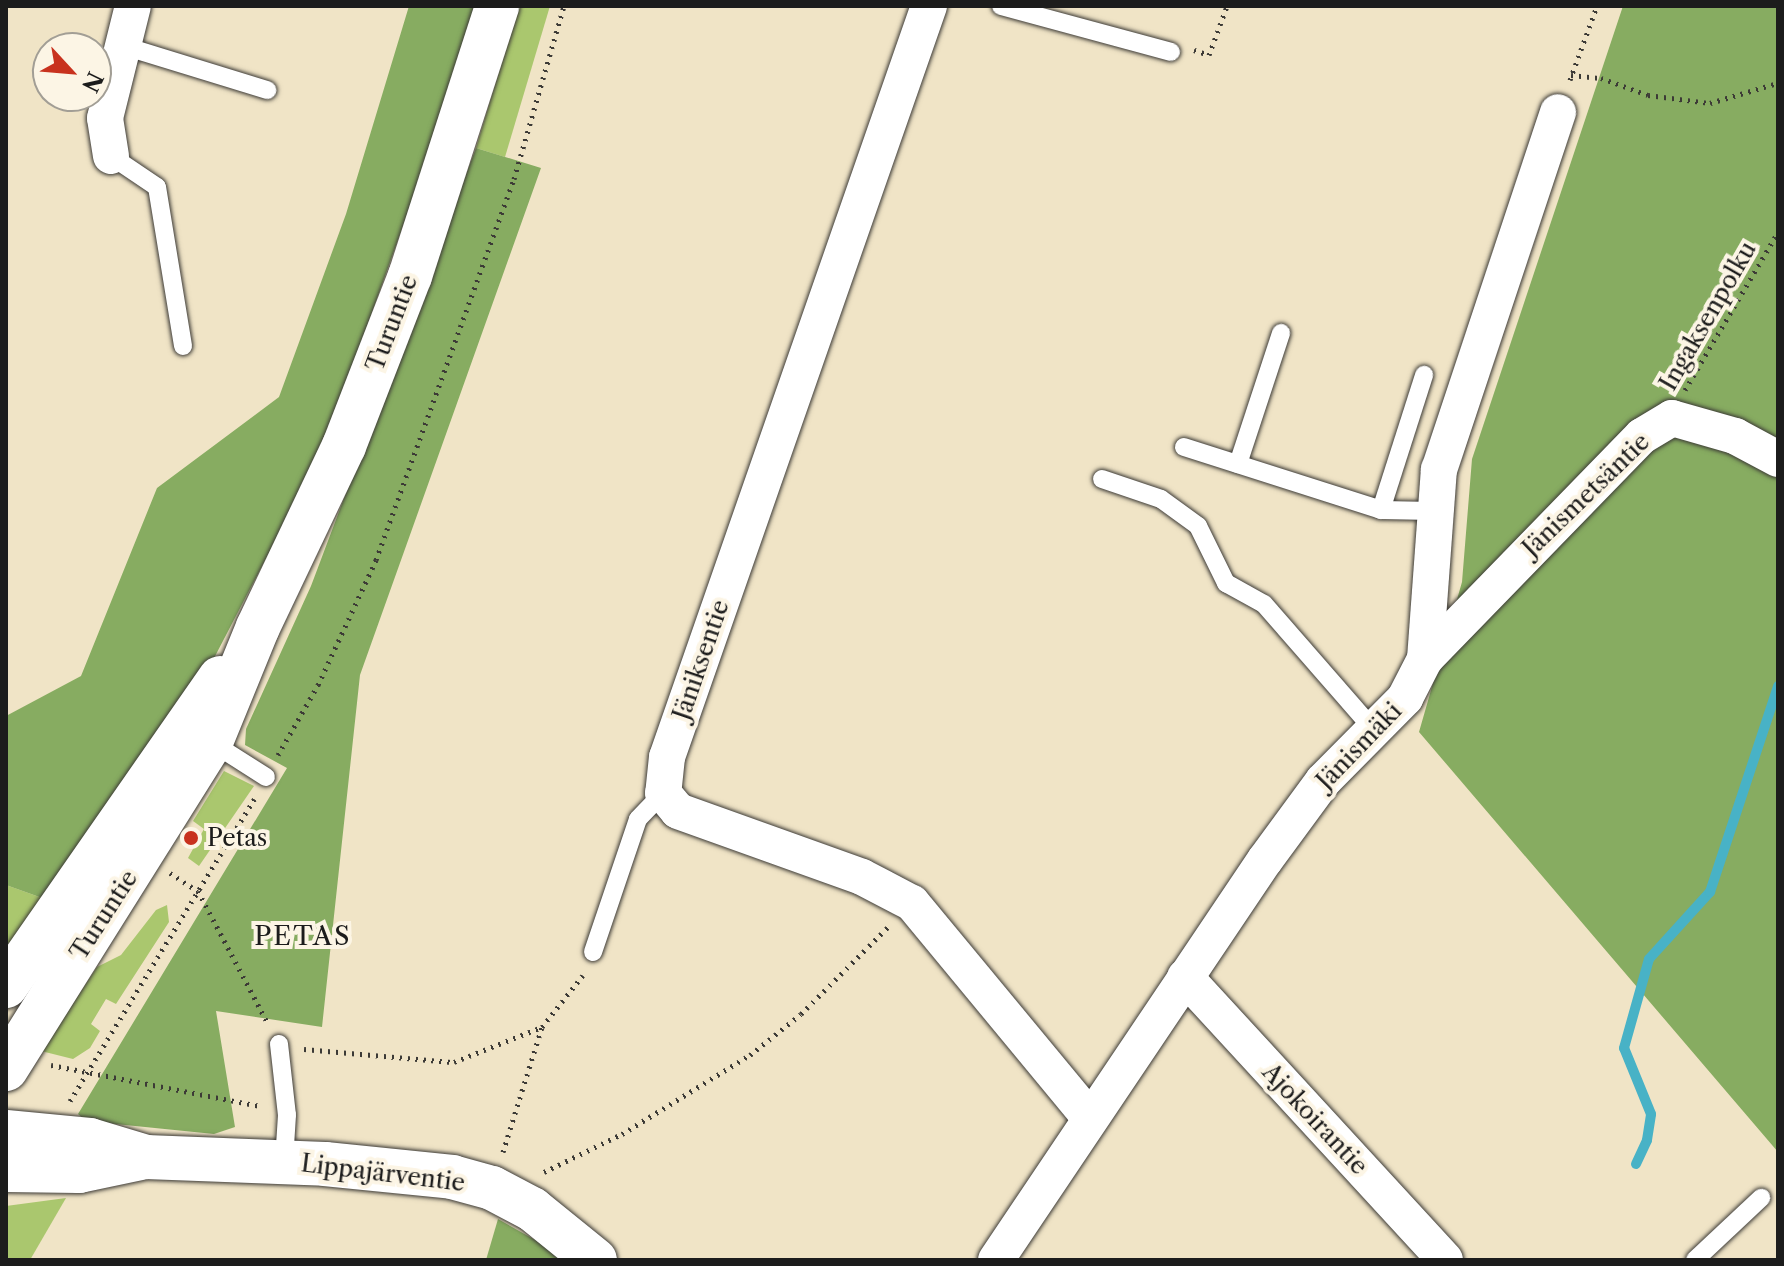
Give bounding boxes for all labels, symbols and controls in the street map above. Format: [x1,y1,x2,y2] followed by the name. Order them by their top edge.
[32,32,112,112] north arrow
[76,67,109,96] text: N
[1654,236,1762,396] street label: Ingaksenpolku
[360,271,424,375] street label: Turuntie
[1517,427,1655,563] street label: Jänismetsäntie
[667,596,735,724] street label: Jäniksentie
[1311,697,1407,795] street label: Jänismäki
[207,824,267,852] place label: Petas
[182,829,200,847] marker: Petas
[64,865,144,965] street label: Turuntie
[254,921,352,953] district label: PETAS
[1256,1058,1374,1180] street label: Ajokoirantie
[299,1149,467,1197] street label: Lippajärventie

